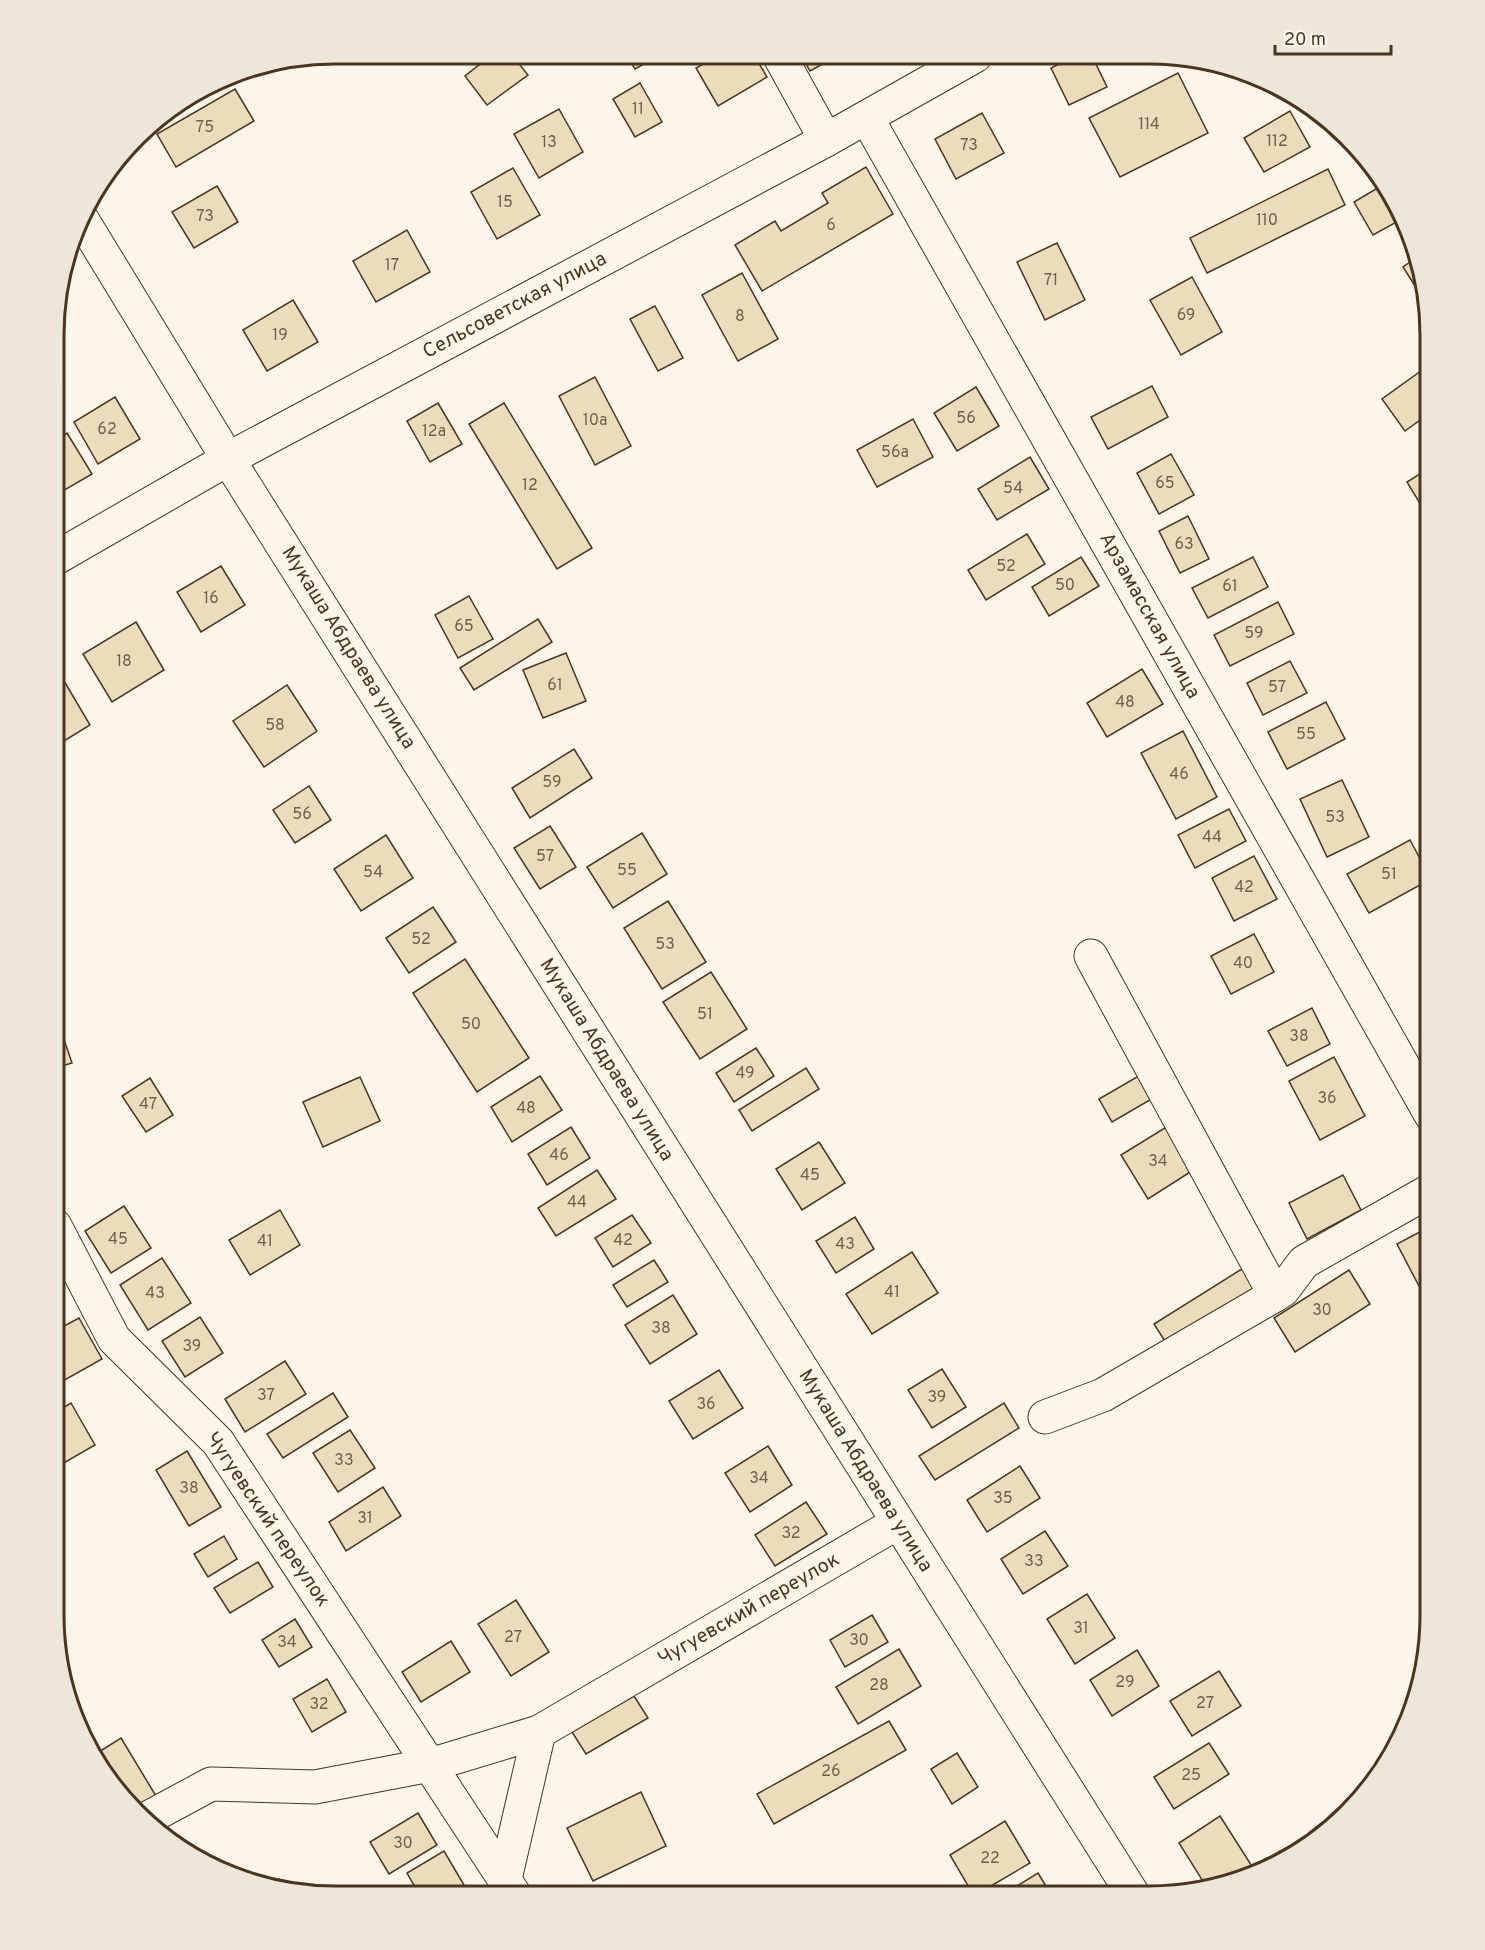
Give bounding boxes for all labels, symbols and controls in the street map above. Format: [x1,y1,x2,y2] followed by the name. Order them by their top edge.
[1275,18,1390,56] scale bar
[1284,29,1326,52] text: 20 m
[632,100,644,120] house number: 11
[1138,115,1160,135] house number: 114
[196,118,214,138] house number: 75
[1266,132,1288,152] house number: 112
[541,133,557,153] house number: 13
[960,136,978,156] house number: 73
[497,193,513,213] house number: 15
[196,207,214,227] house number: 73
[1256,211,1278,231] house number: 110
[826,216,836,236] house number: 6
[418,246,612,366] street label: Сельсоветская улица
[385,256,399,276] house number: 17
[1044,271,1058,291] house number: 71
[1177,306,1195,326] house number: 69
[735,307,745,327] house number: 8
[272,326,288,346] house number: 19
[956,409,976,429] house number: 56
[583,411,607,431] house number: 10a
[97,420,117,440] house number: 62
[422,422,446,442] house number: 12a
[881,443,909,463] house number: 56a
[1155,474,1175,494] house number: 65
[522,476,538,496] house number: 12
[1003,479,1023,499] house number: 54
[1092,528,1206,704] street label: Арзамасская улица
[1174,535,1194,555] house number: 63
[275,542,421,754] street label: Мукаша Абдраева улица
[996,557,1016,577] house number: 52
[1055,576,1075,596] house number: 50
[1222,577,1238,597] house number: 61
[203,589,219,609] house number: 16
[454,617,474,637] house number: 65
[1244,624,1264,644] house number: 59
[116,652,132,672] house number: 18
[547,676,563,696] house number: 61
[1268,678,1286,698] house number: 57
[1115,693,1135,713] house number: 48
[265,716,285,736] house number: 58
[1296,725,1316,745] house number: 55
[1169,765,1189,785] house number: 46
[542,773,562,793] house number: 59
[292,805,312,825] house number: 56
[1325,808,1345,828] house number: 53
[1202,828,1222,848] house number: 44
[536,847,554,867] house number: 57
[617,861,637,881] house number: 55
[363,863,383,883] house number: 54
[1381,865,1397,885] house number: 51
[1234,878,1254,898] house number: 42
[411,930,431,950] house number: 52
[655,935,675,955] house number: 53
[533,954,679,1166] street label: Мукаша Абдраева улица
[1233,954,1253,974] house number: 40
[697,1005,713,1025] house number: 51
[461,1015,481,1035] house number: 50
[1289,1027,1309,1047] house number: 38
[735,1064,755,1084] house number: 49
[1317,1089,1337,1109] house number: 36
[139,1095,157,1115] house number: 47
[516,1099,536,1119] house number: 48
[549,1146,569,1166] house number: 46
[1148,1152,1168,1172] house number: 34
[800,1166,820,1186] house number: 45
[567,1193,587,1213] house number: 44
[108,1230,128,1250] house number: 45
[613,1231,633,1251] house number: 42
[257,1232,273,1252] house number: 41
[835,1235,855,1255] house number: 43
[884,1283,900,1303] house number: 41
[145,1284,165,1304] house number: 43
[1312,1301,1332,1321] house number: 30
[651,1319,671,1339] house number: 38
[183,1337,201,1357] house number: 39
[792,1365,938,1577] street label: Мукаша Абдраева улица
[257,1386,275,1406] house number: 37
[928,1388,946,1408] house number: 39
[696,1395,716,1415] house number: 36
[199,1427,335,1613] street label: Чугуевский переулок
[334,1451,354,1471] house number: 33
[749,1469,769,1489] house number: 34
[179,1479,199,1499] house number: 38
[993,1489,1013,1509] house number: 35
[357,1509,373,1529] house number: 31
[781,1524,801,1544] house number: 32
[653,1547,845,1673] street label: Чугуевский переулок
[1024,1552,1044,1572] house number: 33
[1073,1619,1089,1639] house number: 31
[504,1628,522,1648] house number: 27
[849,1631,869,1651] house number: 30
[277,1633,297,1653] house number: 34
[1115,1673,1135,1693] house number: 29
[869,1676,889,1696] house number: 28
[1196,1694,1214,1714] house number: 27
[309,1695,329,1715] house number: 32
[821,1762,841,1782] house number: 26
[1181,1766,1201,1786] house number: 25
[393,1834,413,1854] house number: 30
[980,1849,1000,1869] house number: 22

